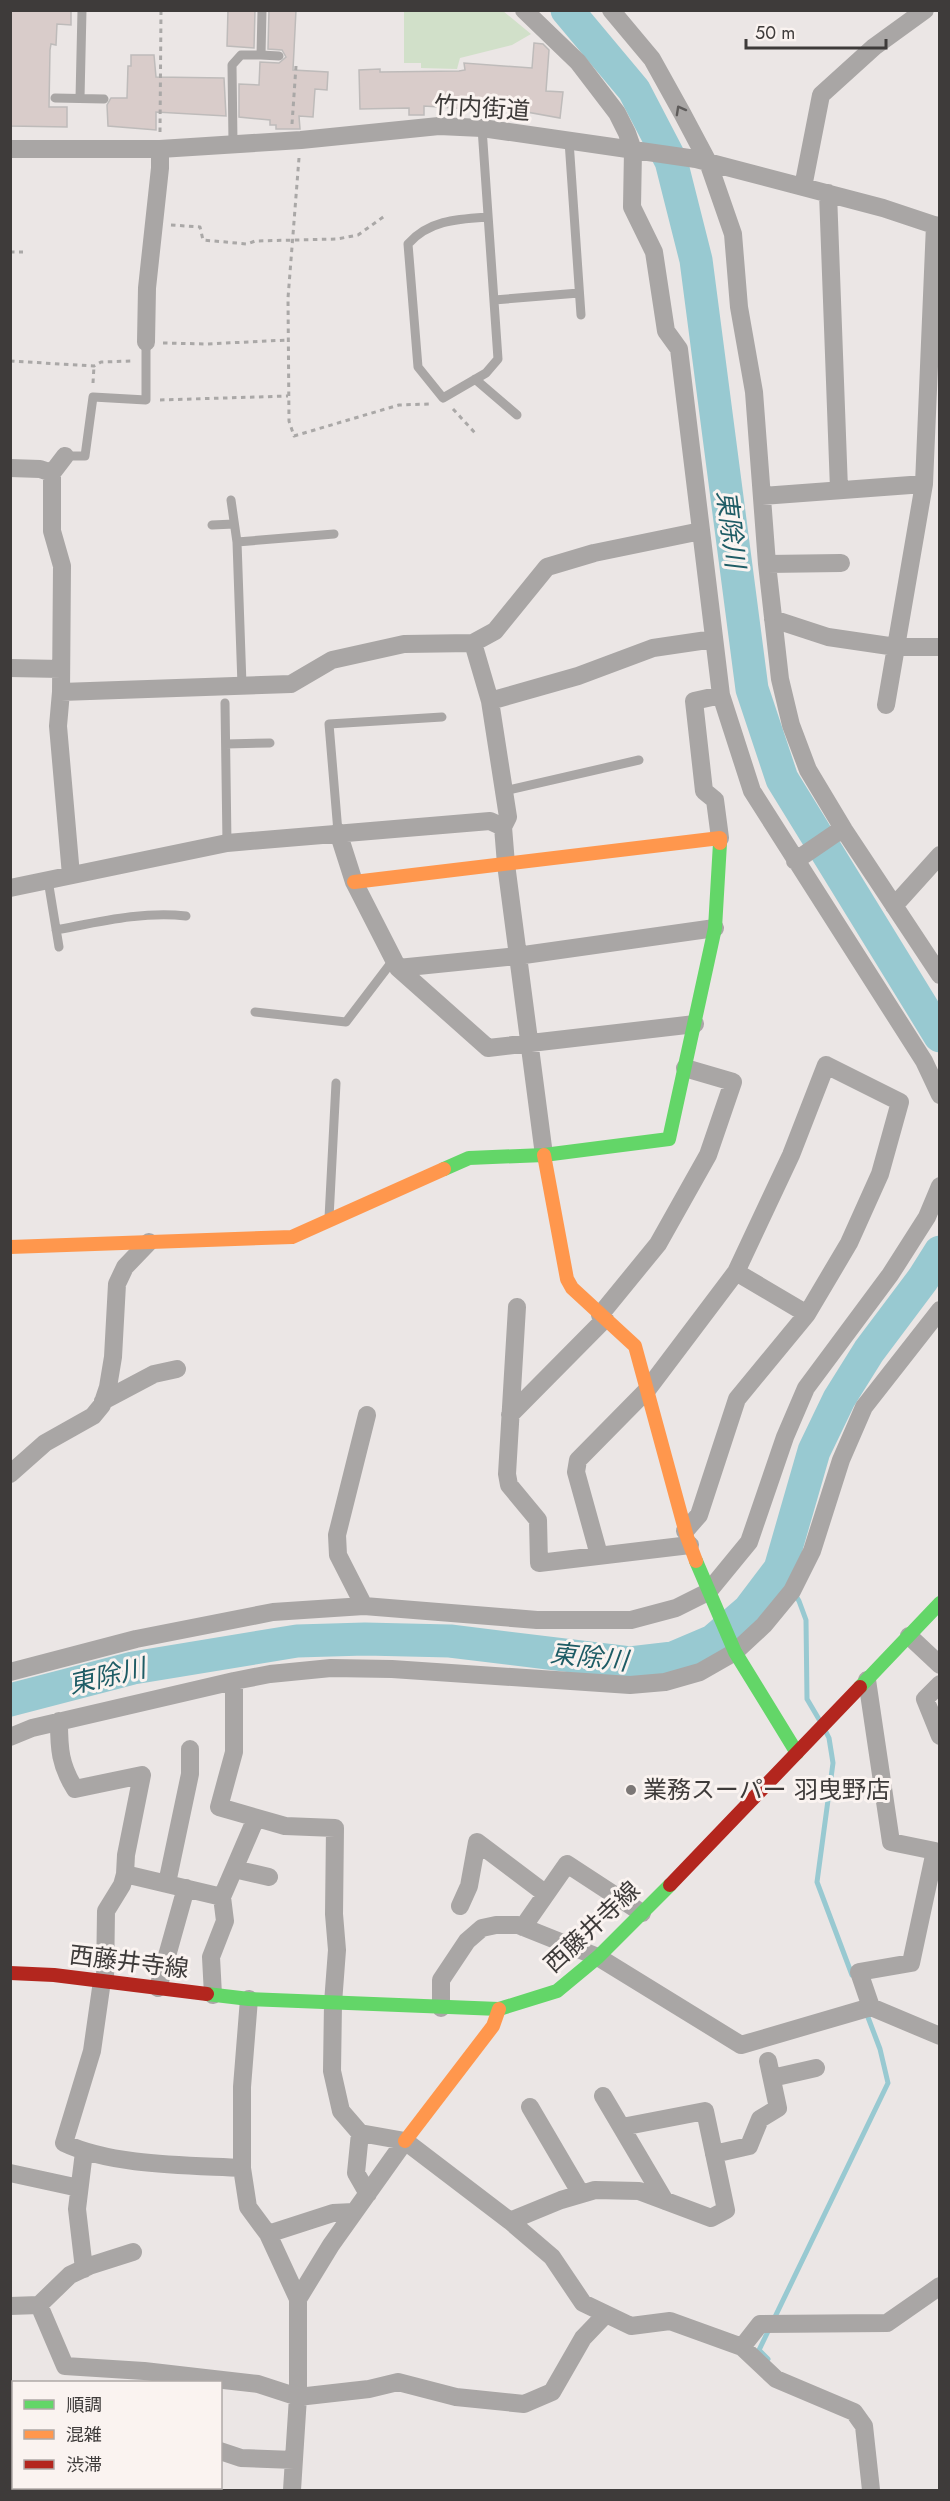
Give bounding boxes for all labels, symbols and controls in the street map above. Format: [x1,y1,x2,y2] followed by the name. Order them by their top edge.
[746,12,886,50] scale bar
[755,20,795,46] text: 50 m
[433,87,531,128] street label: 竹内街道
[676,106,688,116] one-way arrow
[707,488,755,573] water label: 東除川
[548,1634,633,1680] water label: 東除川
[65,1648,152,1703] water label: 東除川
[643,1772,890,1807] place label: 業務スーパー 羽曳野店
[624,1783,638,1797] marker: 業務スーパー 羽曳野店
[536,1873,647,1980] street label: 西藤井寺線
[67,1937,191,1986] street label: 西藤井寺線
[12,2381,222,2489] legend
[66,2392,102,2418] text: 順調
[66,2422,102,2448] text: 混雑
[66,2452,102,2478] text: 渋滞

